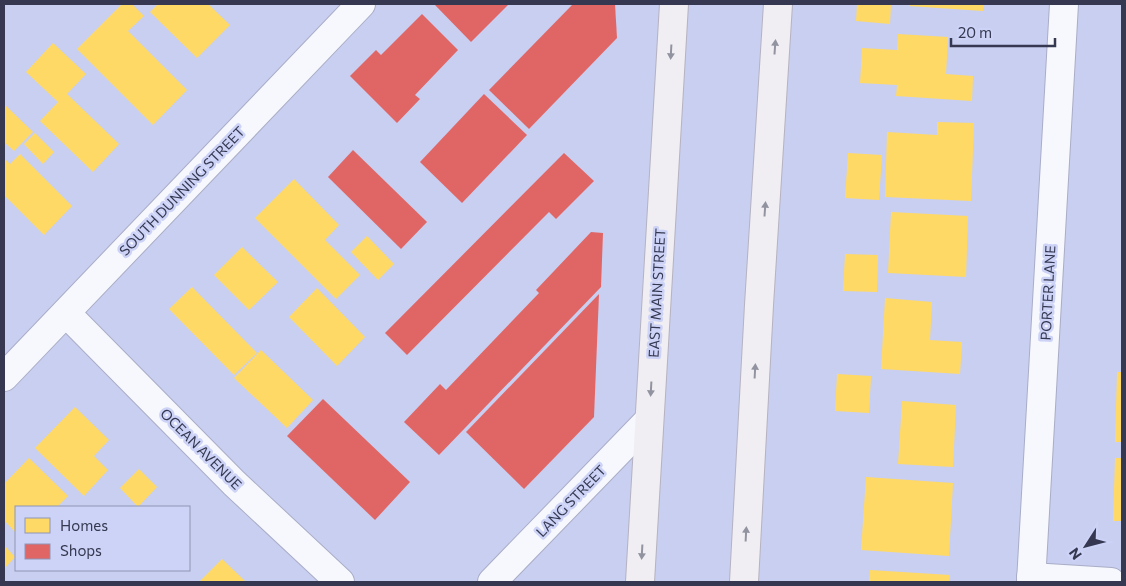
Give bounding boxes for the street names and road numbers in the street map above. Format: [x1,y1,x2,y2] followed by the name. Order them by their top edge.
[115,122,248,259] street label: SOUTH DUNNING STREET
[645,228,668,358] street label: EAST MAIN STREET
[1037,245,1058,341] street label: PORTER LANE
[157,404,246,493] street label: OCEAN AVENUE
[532,461,609,540] street label: LANG STREET

